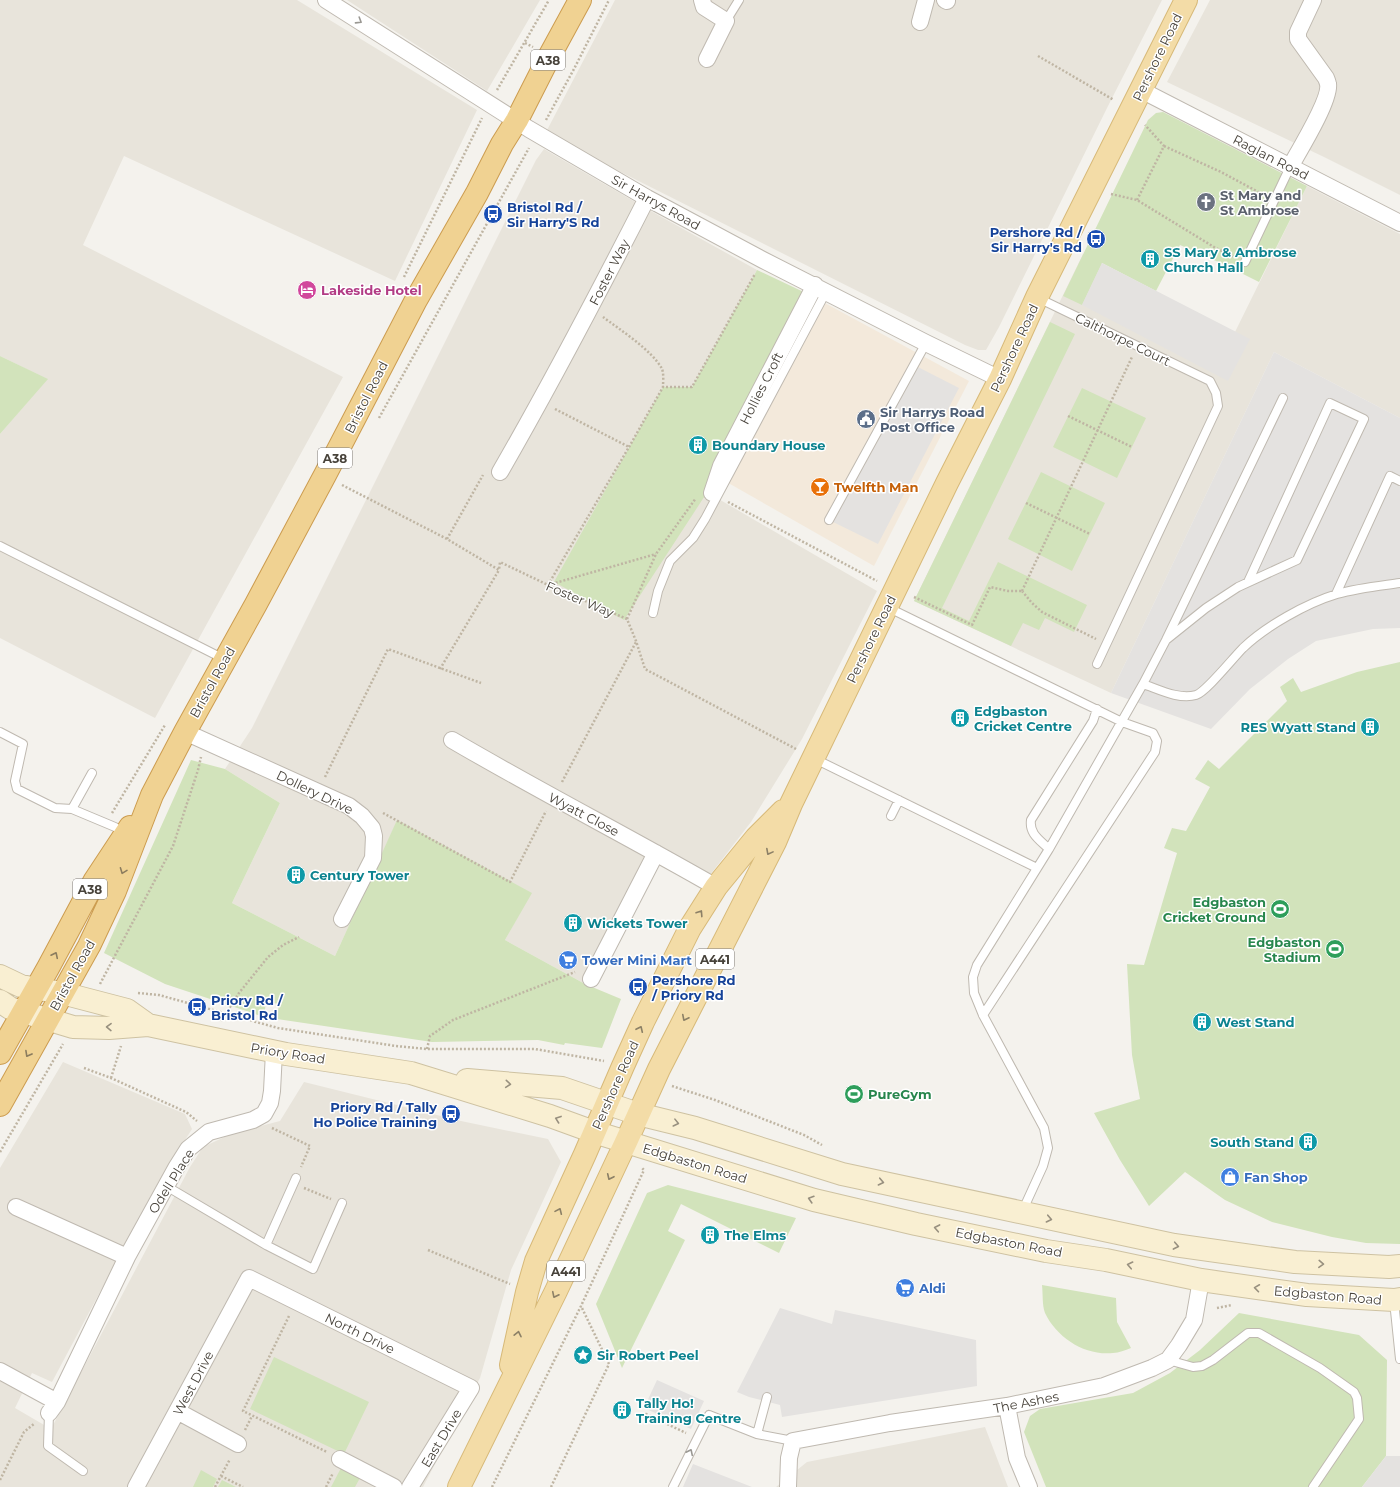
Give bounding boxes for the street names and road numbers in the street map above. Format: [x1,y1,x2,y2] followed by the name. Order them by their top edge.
[1129,10,1185,104] street label: Pershore Road
[531,50,565,70] road number: A38
[1230,131,1312,183] street label: Raglan Road
[609,171,703,233] street label: Sir Harrys Road
[585,235,633,308] street label: Foster Way
[987,301,1041,395] street label: Pershore Road
[1073,309,1173,369] street label: Calthorpe Court
[736,349,786,427] street label: Hollies Croft
[341,358,391,436] street label: Bristol Road
[318,448,352,468] road number: A38
[544,578,617,621] street label: Foster Way
[843,592,899,686] street label: Pershore Road
[186,644,238,720] street label: Bristol Road
[274,767,356,818] street label: Dollery Drive
[546,789,622,839] street label: Wyatt Close
[73,879,107,899] road number: A38
[46,937,98,1013] street label: Bristol Road
[696,949,734,969] road number: A441
[588,1038,642,1132] street label: Pershore Road
[250,1039,326,1067] street label: Priory Road
[641,1139,749,1187] street label: Edgbaston Road
[145,1145,197,1216] street label: Odell Place
[954,1224,1064,1260] street label: Edgbaston Road
[547,1261,585,1281] road number: A441
[1273,1282,1383,1308] street label: Edgbaston Road
[322,1309,398,1357] street label: North Drive
[169,1348,217,1418] street label: West Drive
[992,1388,1060,1416] street label: The Ashes
[417,1406,465,1470] street label: East Drive

